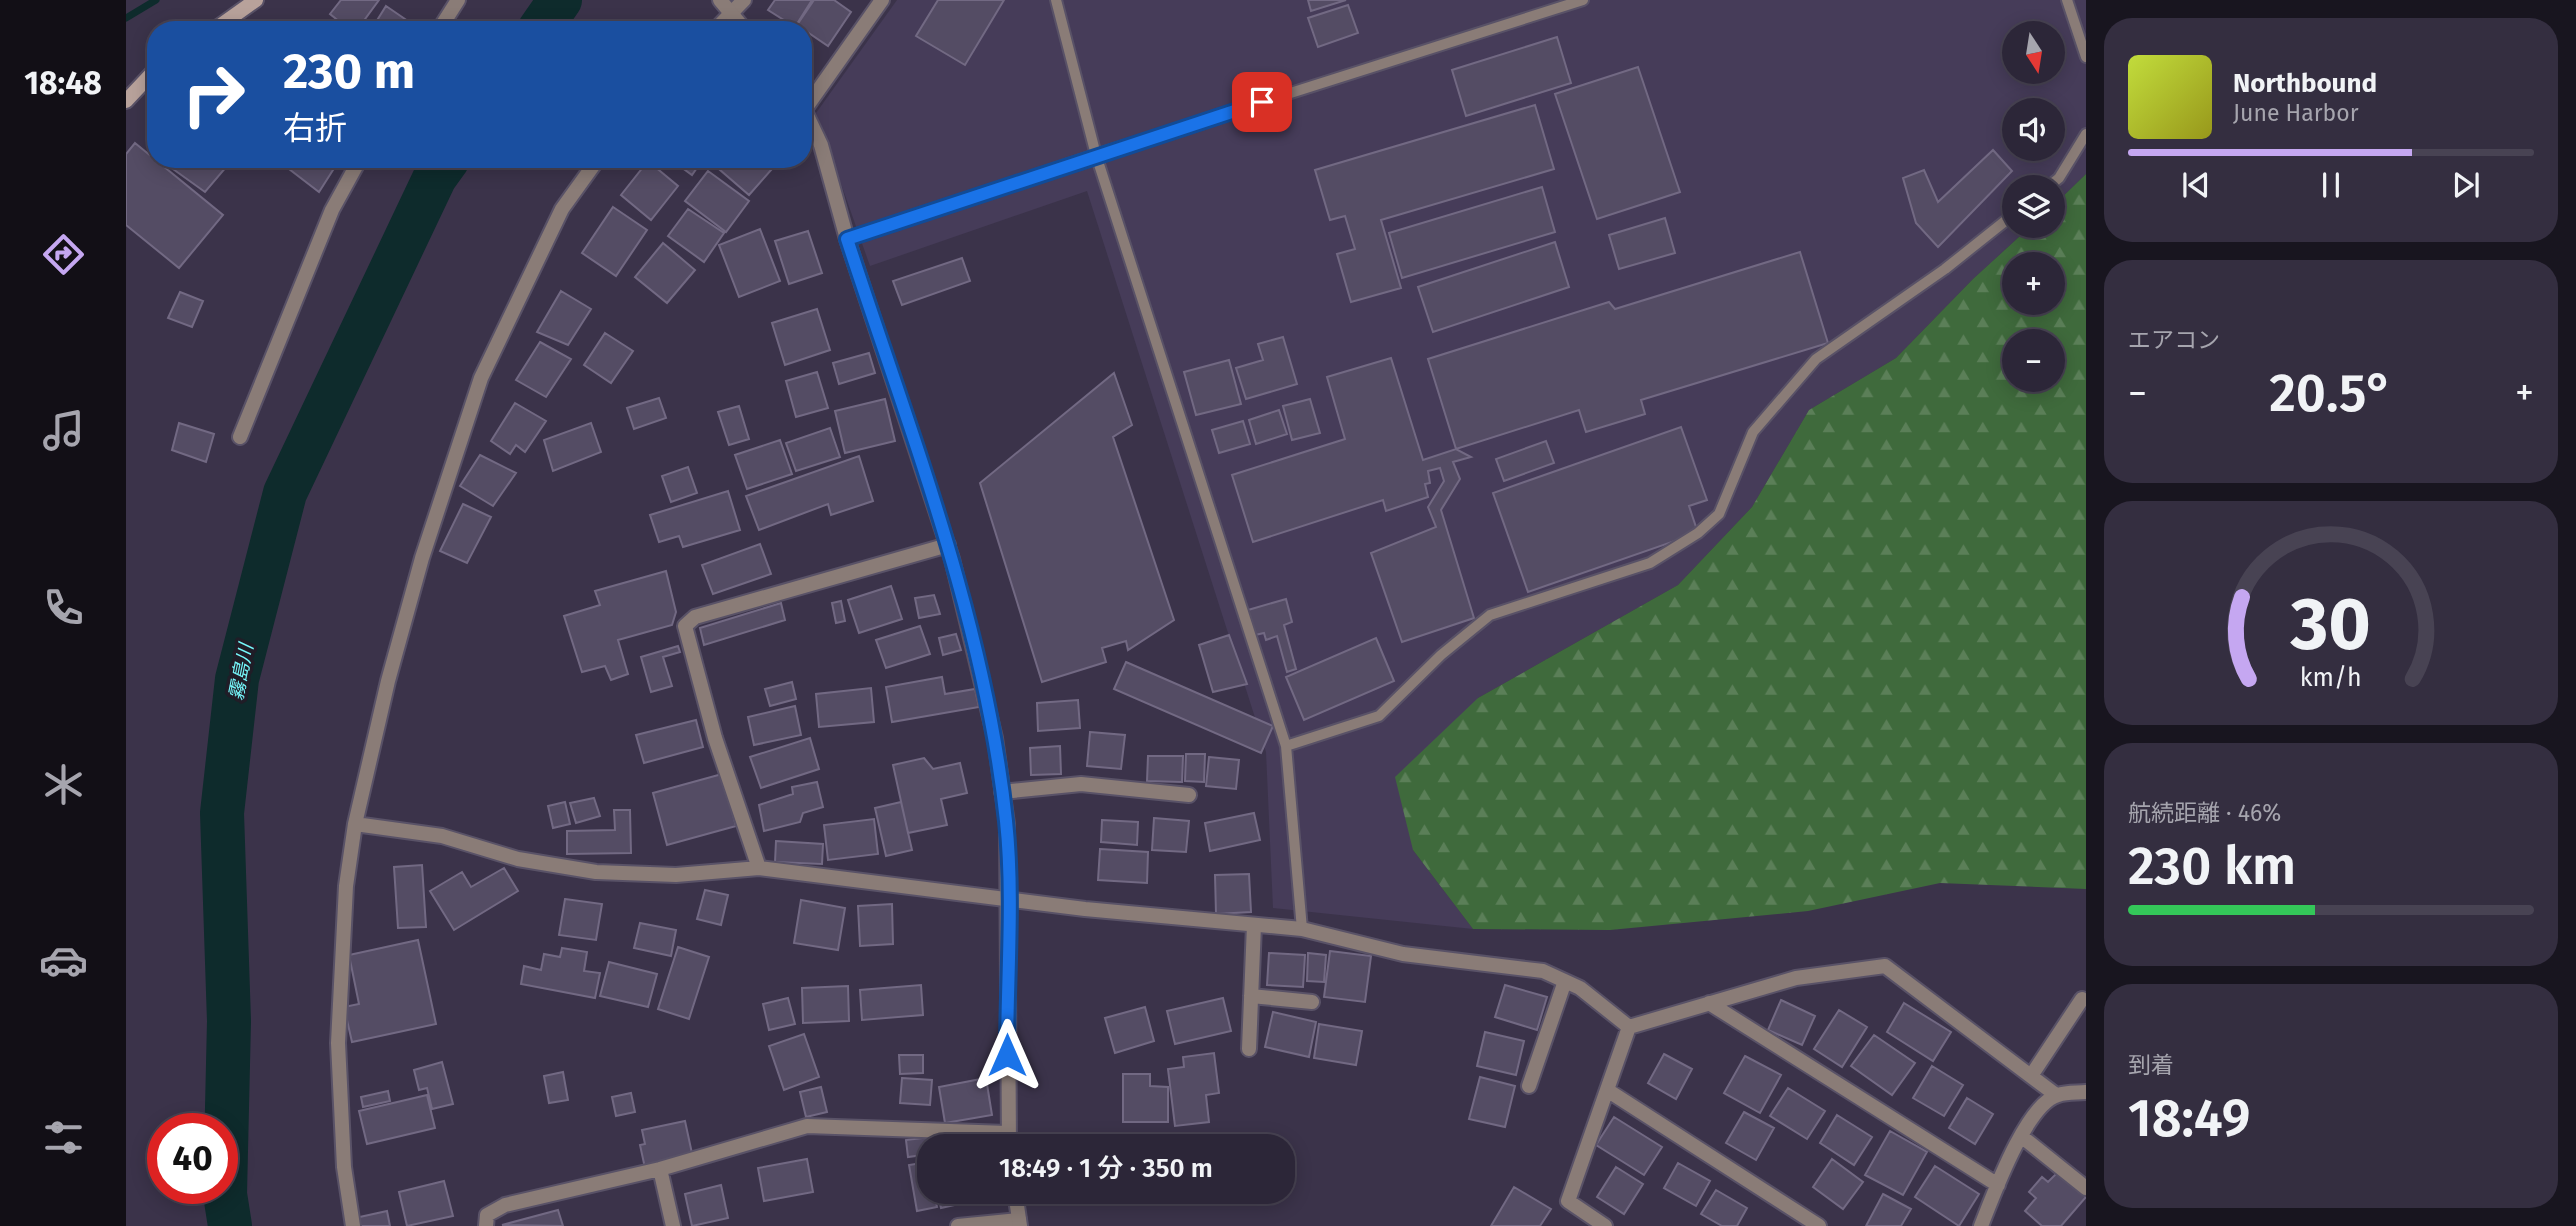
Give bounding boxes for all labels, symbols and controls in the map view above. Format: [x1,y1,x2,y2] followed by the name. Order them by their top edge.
[2002,21,2065,84] north arrow
[2002,21,2065,392] map controls
[283,42,415,101] text: 230 m
[168,49,259,140] icon: right
[24,64,102,102] text: 18:48
[2233,68,2377,99] text: Northbound
[1232,72,1292,132] pin
[1243,83,1281,121] icon: arrive
[2002,98,2065,161] button: sound
[2233,99,2359,127] text: June Harbor
[283,109,347,147] text: 右折
[2177,166,2215,204] icon: previous
[2312,166,2350,204] icon: pause
[2447,166,2485,204] icon: next
[2002,175,2065,238] button: layers
[39,230,88,279] icon: directions
[2002,252,2065,315] button: +
[2128,326,2220,354] text: エアコン
[2002,329,2065,392] button: −
[2269,362,2393,425] text: 20.5°
[2128,370,2147,416] text: −
[2515,370,2534,416] text: +
[39,406,88,455] icon: music
[2290,581,2371,668] text: 30
[39,583,88,632] icon: phone
[224,640,258,702] water label: 霧島川
[2300,663,2362,693] text: km/h
[39,760,88,809] icon: climate
[2128,799,2281,827] text: 航続距離 · 46%
[2128,835,2296,898] text: 230 km
[39,936,88,985] icon: car
[970,1018,1044,1092] position arrow
[2128,1051,2174,1079] text: 到着
[2128,1087,2250,1150] text: 18:49
[39,1113,88,1162] icon: filters
[147,1113,238,1204] speed limit sign: 40
[999,1153,1213,1184] text: 18:49 · 1 分 · 350 m

